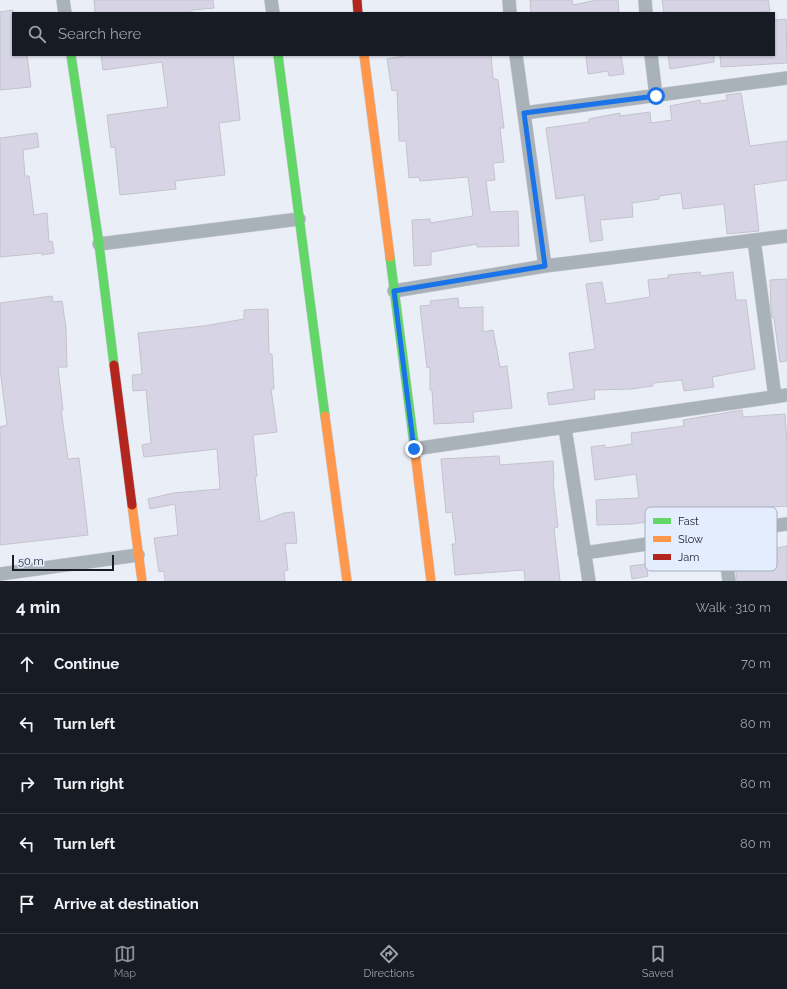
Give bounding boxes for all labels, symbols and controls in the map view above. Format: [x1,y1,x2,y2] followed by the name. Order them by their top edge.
[12,12,775,56] search box
[26,23,48,45] icon: search
[58,25,141,43] text: Search here
[647,87,665,105] route start
[405,440,423,458] route end
[645,507,777,571] legend
[678,515,699,528] text: Fast
[678,533,703,546] text: Slow
[678,551,699,564] text: Jam
[12,553,114,572] scale bar
[18,555,44,568] text: 50 m
[16,597,60,617] text: 4 min
[696,600,771,615] text: Walk · 310 m
[16,653,38,675] icon: ahead
[54,655,119,673] text: Continue
[741,656,771,671] text: 70 m
[16,713,38,735] icon: left
[54,715,115,733] text: Turn left
[740,716,771,731] text: 80 m
[16,773,38,795] icon: right
[54,775,124,793] text: Turn right
[740,776,771,791] text: 80 m
[16,833,38,855] icon: left
[54,835,115,853] text: Turn left
[740,836,771,851] text: 80 m
[16,893,38,915] icon: arrive
[54,895,199,913] text: Arrive at destination
[114,943,136,980] tab: Map
[364,943,414,980] tab: Directions
[642,943,673,980] tab: Saved

